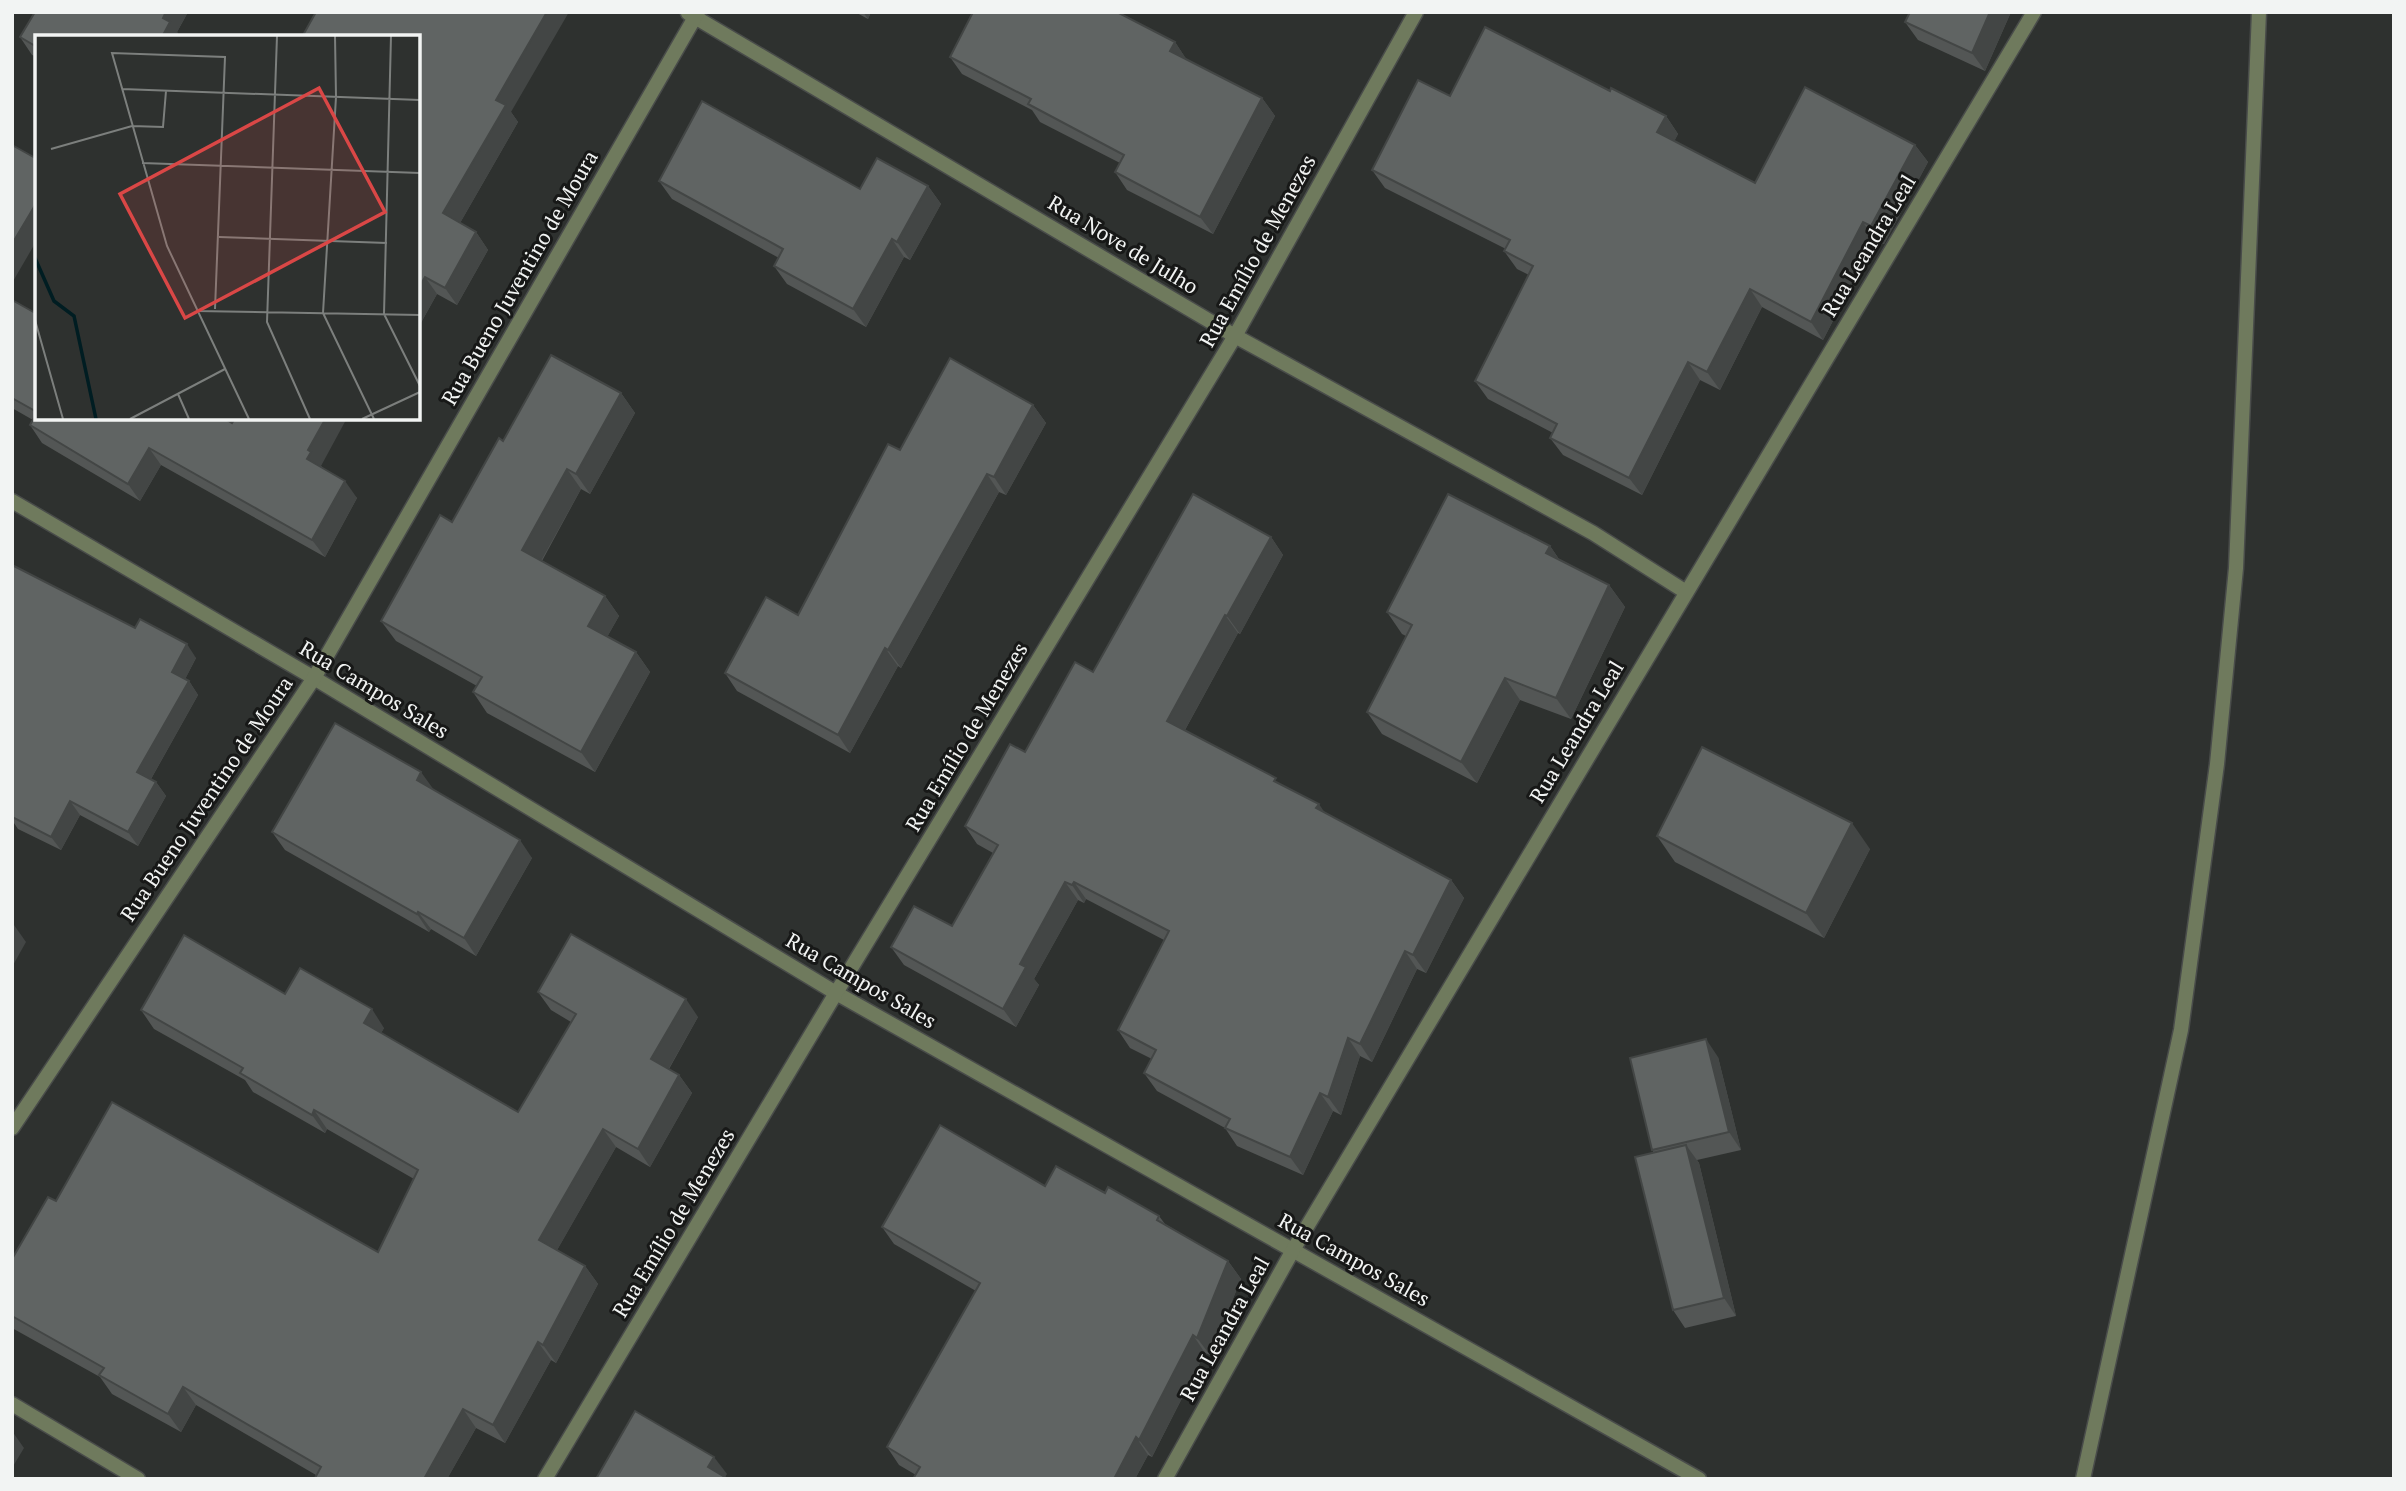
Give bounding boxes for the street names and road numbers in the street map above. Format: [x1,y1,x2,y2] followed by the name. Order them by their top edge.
[435,145,604,410] street label: Rua Bueno Juventino de Moura
[1193,149,1322,352] street label: Rua Emílio de Menezes
[1815,169,1922,322] street label: Rua Leandra Leal
[1043,188,1204,300] street label: Rua Nove de Julho
[295,634,454,745] street label: Rua Campos Sales
[899,637,1034,836] street label: Rua Emílio de Menezes
[1523,655,1630,808] street label: Rua Leandra Leal
[114,670,299,926] street label: Rua Bueno Juventino de Moura
[781,926,942,1034] street label: Rua Campos Sales
[606,1123,741,1322] street label: Rua Emílio de Menezes
[1274,1206,1435,1312] street label: Rua Campos Sales
[1173,1251,1275,1406] street label: Rua Leandra Leal

